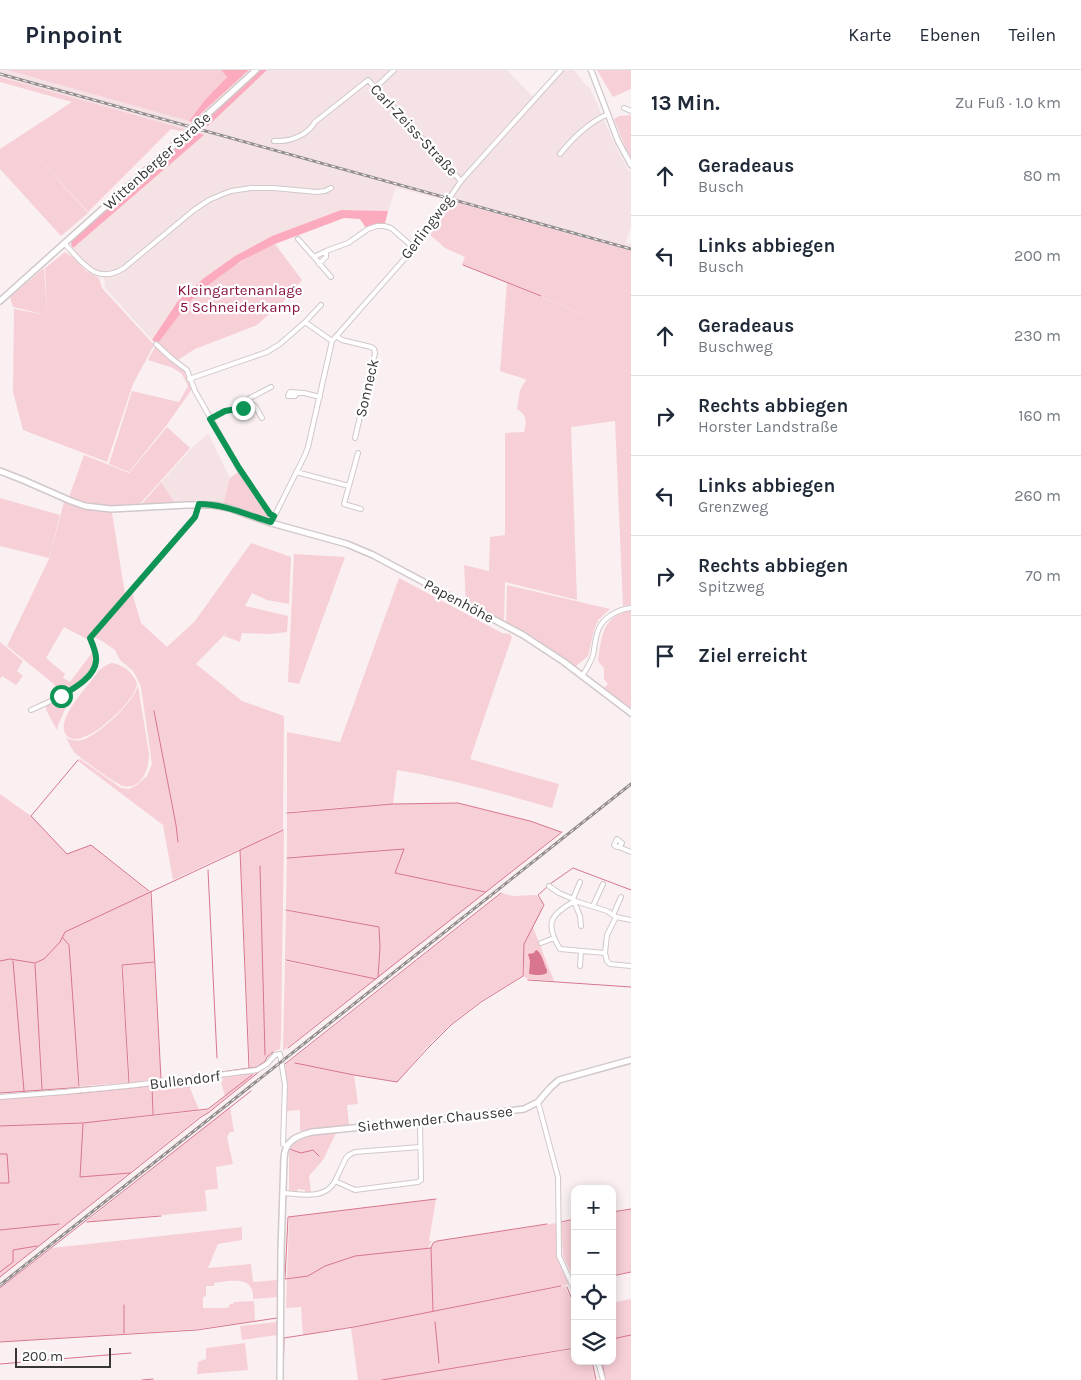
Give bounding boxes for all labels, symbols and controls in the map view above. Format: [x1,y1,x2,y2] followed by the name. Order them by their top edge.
[25,21,122,49] text: Pinpoint
[848,24,892,46] text: Karte
[920,24,981,46] text: Ebenen
[1009,24,1056,46] text: Teilen
[367,80,461,180] street label: Carl-Zeiss-Straße
[651,91,720,115] text: 13 Min.
[955,93,1061,112] text: Zu Fuß · 1.0 km
[100,108,214,214] street label: Wittenberger Straße
[698,155,794,177] text: Geradeaus
[651,162,679,190] icon: ahead
[1023,166,1061,185] text: 80 m
[698,177,744,196] text: Busch
[397,191,457,263] street label: Gerlingweg
[698,235,835,257] text: Links abbiegen
[651,242,679,270] icon: left
[1014,246,1061,265] text: 200 m
[698,257,744,276] text: Busch
[177,281,303,316] park label: Kleingartenanlage 5 Schneiderkamp
[698,315,794,337] text: Geradeaus
[651,322,679,350] icon: ahead
[1014,326,1061,345] text: 230 m
[698,337,773,356] text: Buschweg
[352,357,382,419] street label: Sonneck
[698,395,848,417] text: Rechts abbiegen
[232,397,255,420] route end
[651,402,679,430] icon: right
[1018,406,1061,425] text: 160 m
[698,417,838,436] text: Horster Landstraße
[698,475,835,497] text: Links abbiegen
[651,482,679,510] icon: left
[1014,486,1061,505] text: 260 m
[698,497,768,516] text: Grenzweg
[698,555,848,577] text: Rechts abbiegen
[651,562,679,590] icon: right
[1025,566,1061,585] text: 70 m
[421,575,497,627] street label: Papenhöhe
[698,577,764,596] text: Spitzweg
[651,642,679,670] icon: arrive
[698,645,808,667] text: Ziel erreicht
[50,685,73,708] route start
[149,1067,222,1093] street label: Bullendorf
[357,1102,513,1136] street label: Siethwender Chaussee
[571,1185,616,1365] map controls
[571,1185,616,1230] button: +
[571,1230,616,1275] button: −
[571,1275,616,1320] button: locate
[571,1320,616,1365] button: layers
[15,1345,111,1368] scale bar
[22,1348,63,1365] text: 200 m

